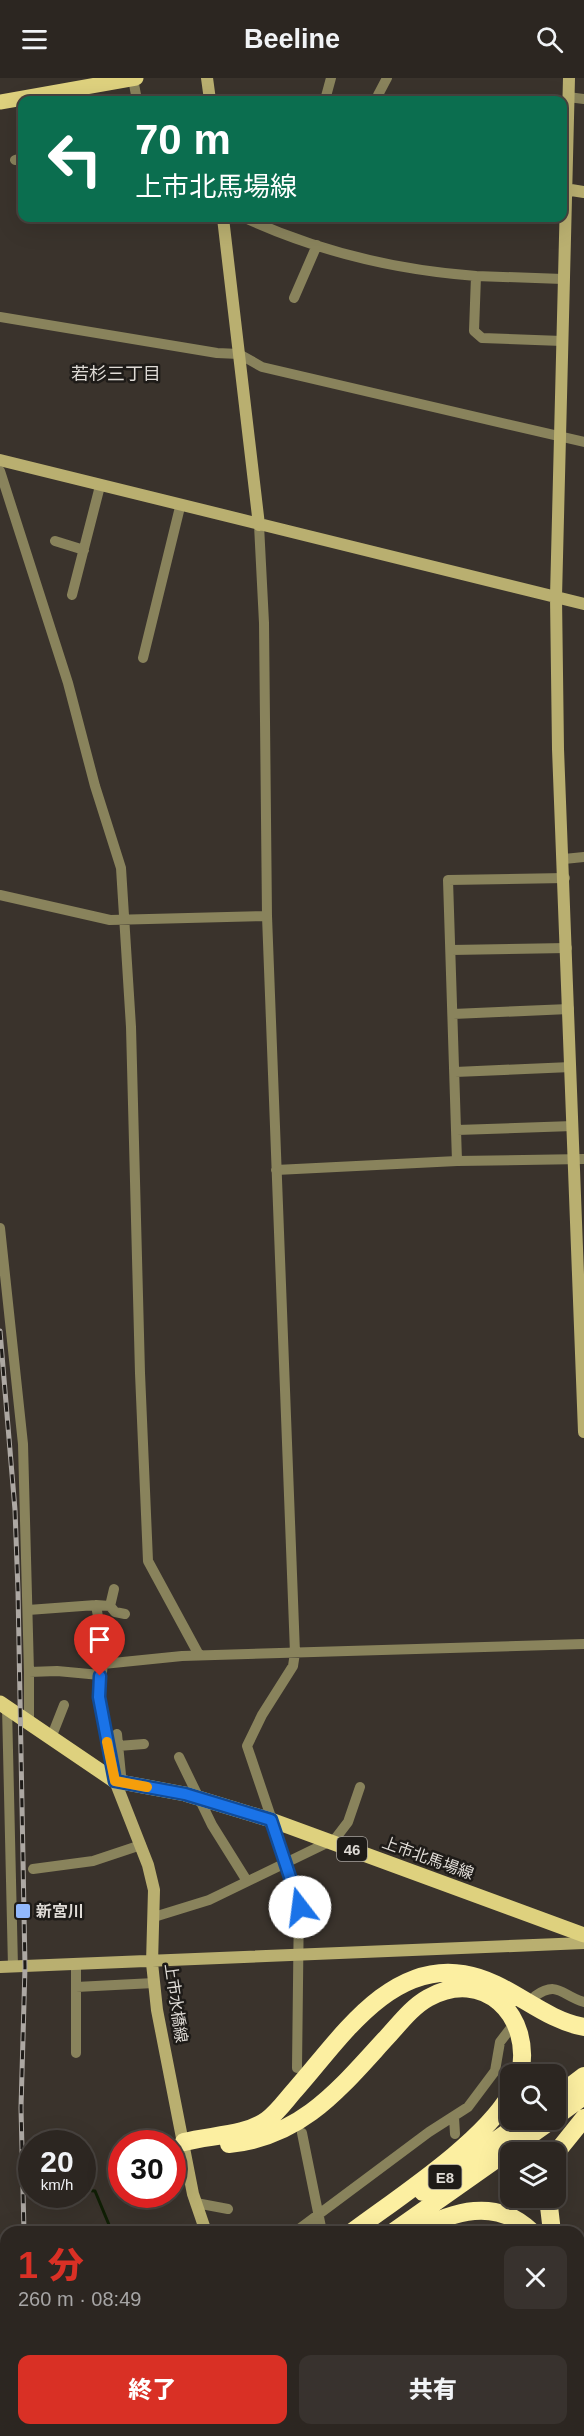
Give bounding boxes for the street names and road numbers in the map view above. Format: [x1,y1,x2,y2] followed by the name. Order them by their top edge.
[380,1834,476,1882] street label: 上市北馬場線
[337,1837,367,1861] road number: 46
[162,1962,190,2044] street label: 上市水橋線
[428,2165,462,2189] road number: E8

